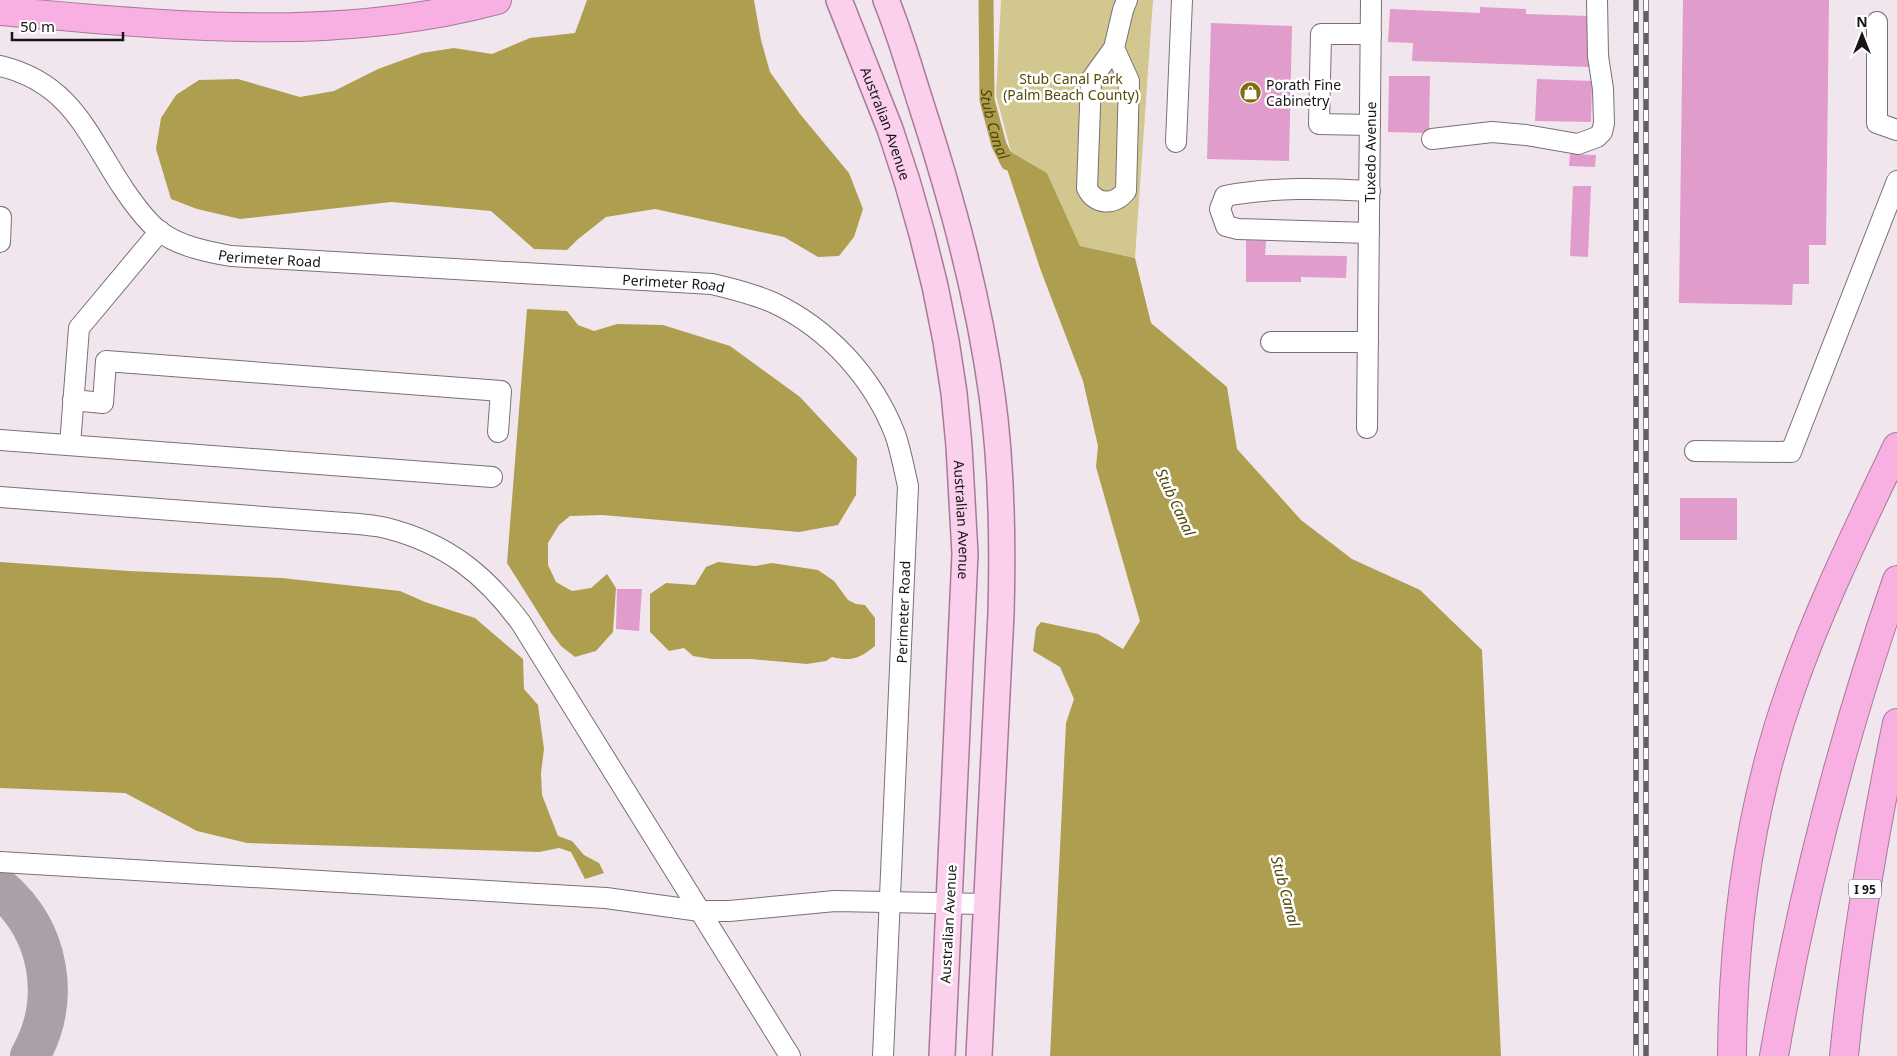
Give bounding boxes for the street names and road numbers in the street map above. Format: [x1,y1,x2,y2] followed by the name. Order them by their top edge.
[857,64,916,182] street label: Australian Avenue
[1360,101,1380,202] street label: Tuxedo Avenue
[217,244,321,271] street label: Perimeter Road
[622,269,727,296] street label: Perimeter Road
[950,460,975,580] street label: Australian Avenue
[892,560,914,664] street label: Perimeter Road
[935,864,961,984] street label: Australian Avenue
[1849,880,1881,899] road number: I 95

